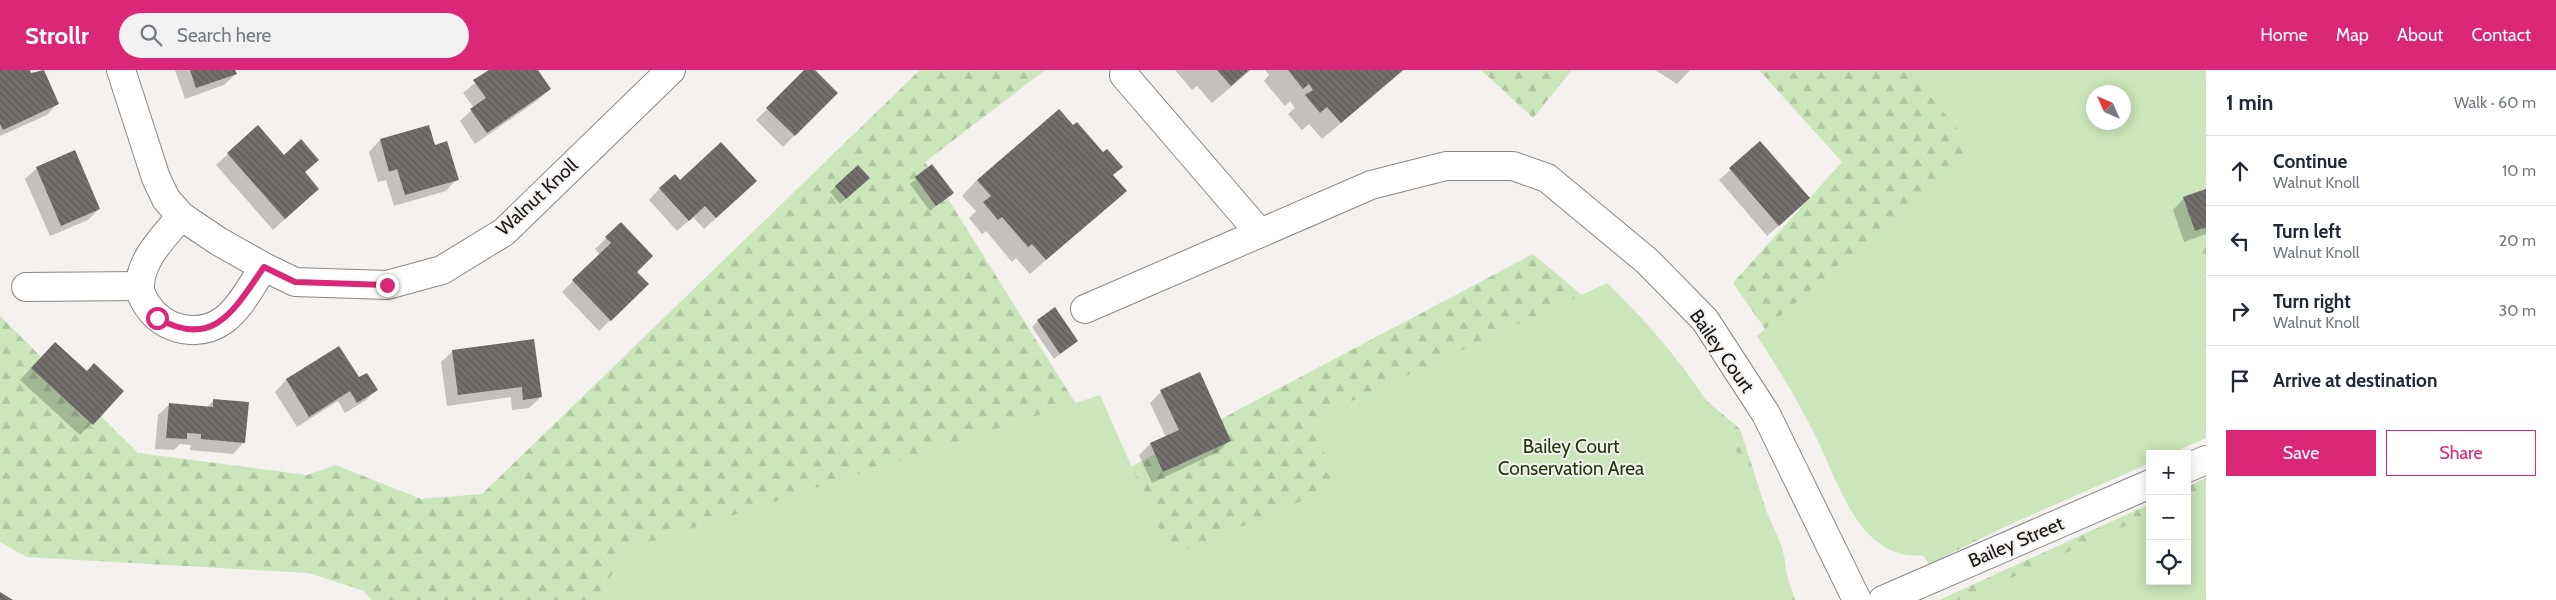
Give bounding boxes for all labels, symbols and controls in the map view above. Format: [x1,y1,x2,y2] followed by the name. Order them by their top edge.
[119,13,469,58] search box
[25,21,89,50] text: Strollr
[137,21,165,49] icon: search
[177,24,271,47] text: Search here
[2260,24,2308,46] text: Home
[2336,24,2369,46] text: Map
[2397,24,2443,46] text: About
[2471,24,2531,46] text: Contact
[2086,85,2131,130] north arrow
[2226,90,2273,115] text: 1 min
[2454,93,2536,112] text: Walk · 60 m
[2273,150,2347,173] text: Continue
[492,153,583,240] street label: Walnut Knoll
[2226,157,2254,185] icon: ahead
[2502,161,2536,180] text: 10 m
[2273,173,2360,192] text: Walnut Knoll
[2273,220,2341,243] text: Turn left
[2226,227,2254,255] icon: left
[2499,231,2536,250] text: 20 m
[2273,243,2360,262] text: Walnut Knoll
[376,274,399,297] route end
[2273,290,2351,313] text: Turn right
[2226,297,2254,325] icon: right
[2499,301,2536,320] text: 30 m
[1685,305,1759,398] street label: Bailey Court
[146,307,169,330] route start
[2273,313,2360,332] text: Walnut Knoll
[2226,367,2254,395] icon: arrive
[2273,369,2437,392] text: Arrive at destination
[2226,430,2376,476] button: Save
[2386,430,2536,476] button: Share
[1498,435,1644,480] park label: Bailey Court Conservation Area
[2146,450,2191,585] map controls
[2146,450,2191,495] button: +
[2146,495,2191,540] button: −
[1965,511,2068,572] street label: Bailey Street
[2146,540,2191,585] button: locate

